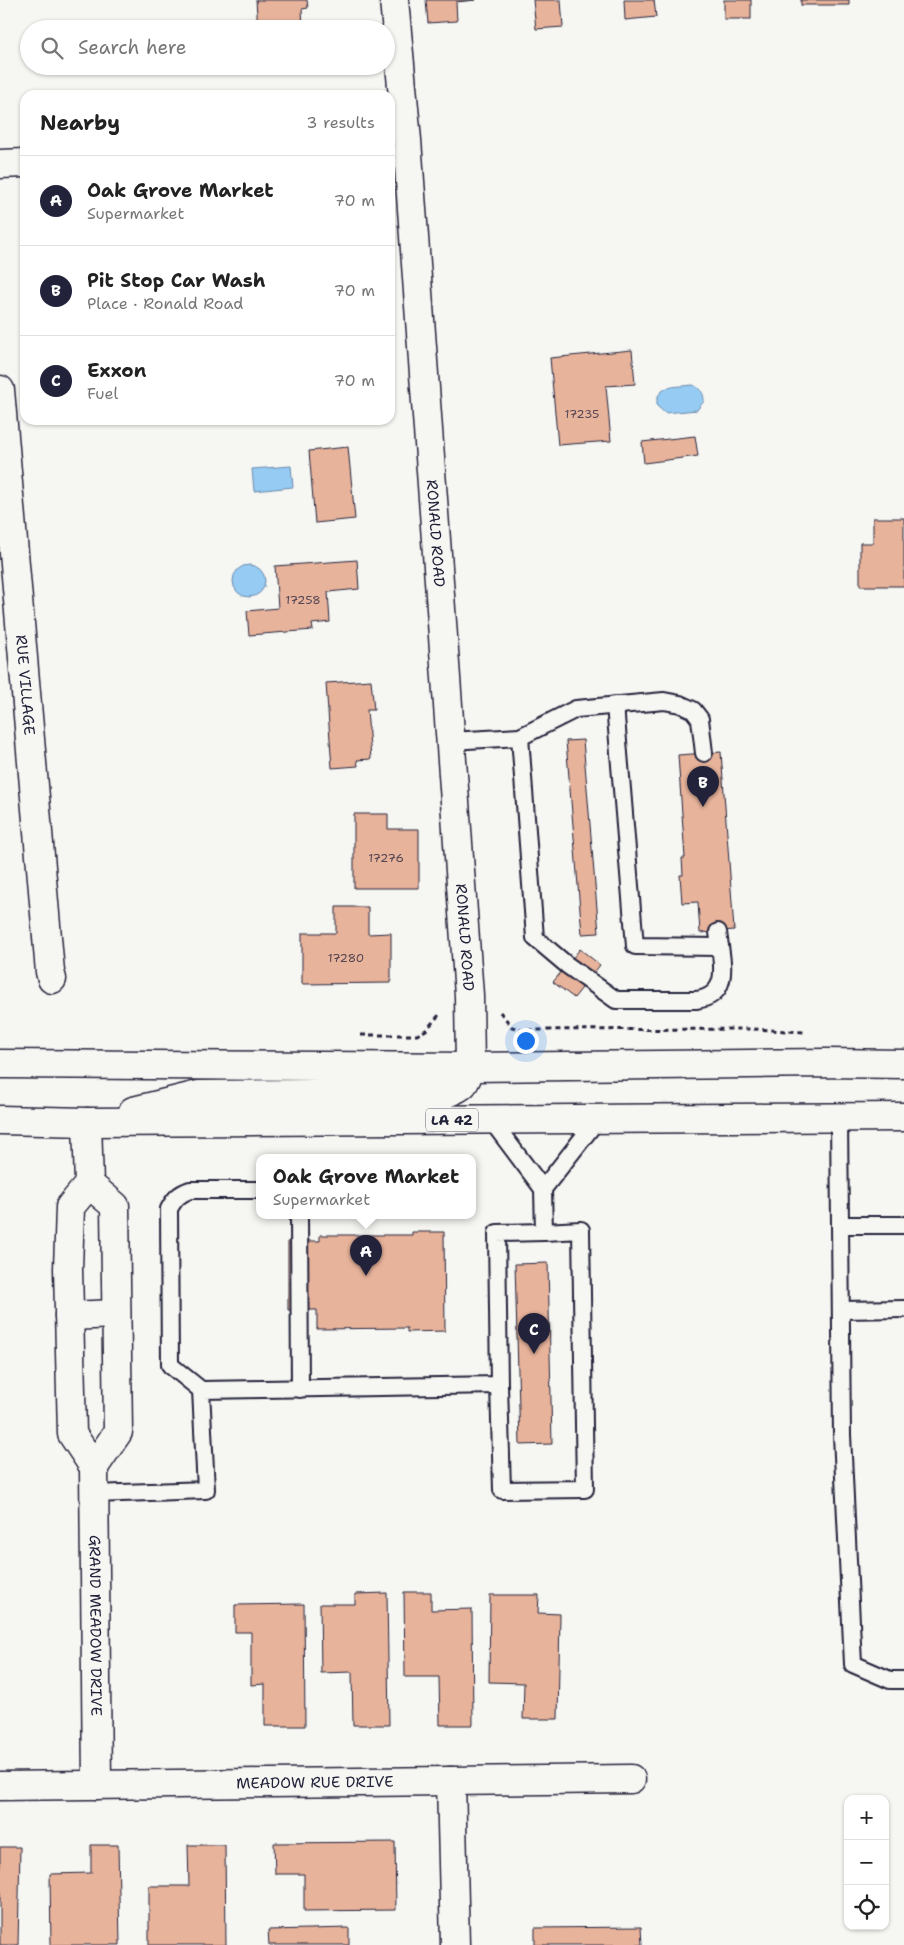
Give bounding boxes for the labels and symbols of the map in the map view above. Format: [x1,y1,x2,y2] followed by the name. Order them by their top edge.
[565,406,599,422] house number: 17235
[422,479,449,588] street label: RONALD ROAD
[285,592,321,608] house number: 17258
[11,634,40,736] street label: RUE VILLAGE
[687,766,719,807] pin: B
[368,850,404,866] house number: 17276
[451,883,479,992] street label: RONALD ROAD
[328,950,364,966] house number: 17280
[513,1028,539,1054] your location
[426,1108,478,1132] road number: LA 42
[350,1235,382,1276] pin: A
[518,1313,550,1354] pin: C
[85,1535,106,1716] street label: GRAND MEADOW DRIVE
[236,1772,394,1793] street label: MEADOW RUE DRIVE

